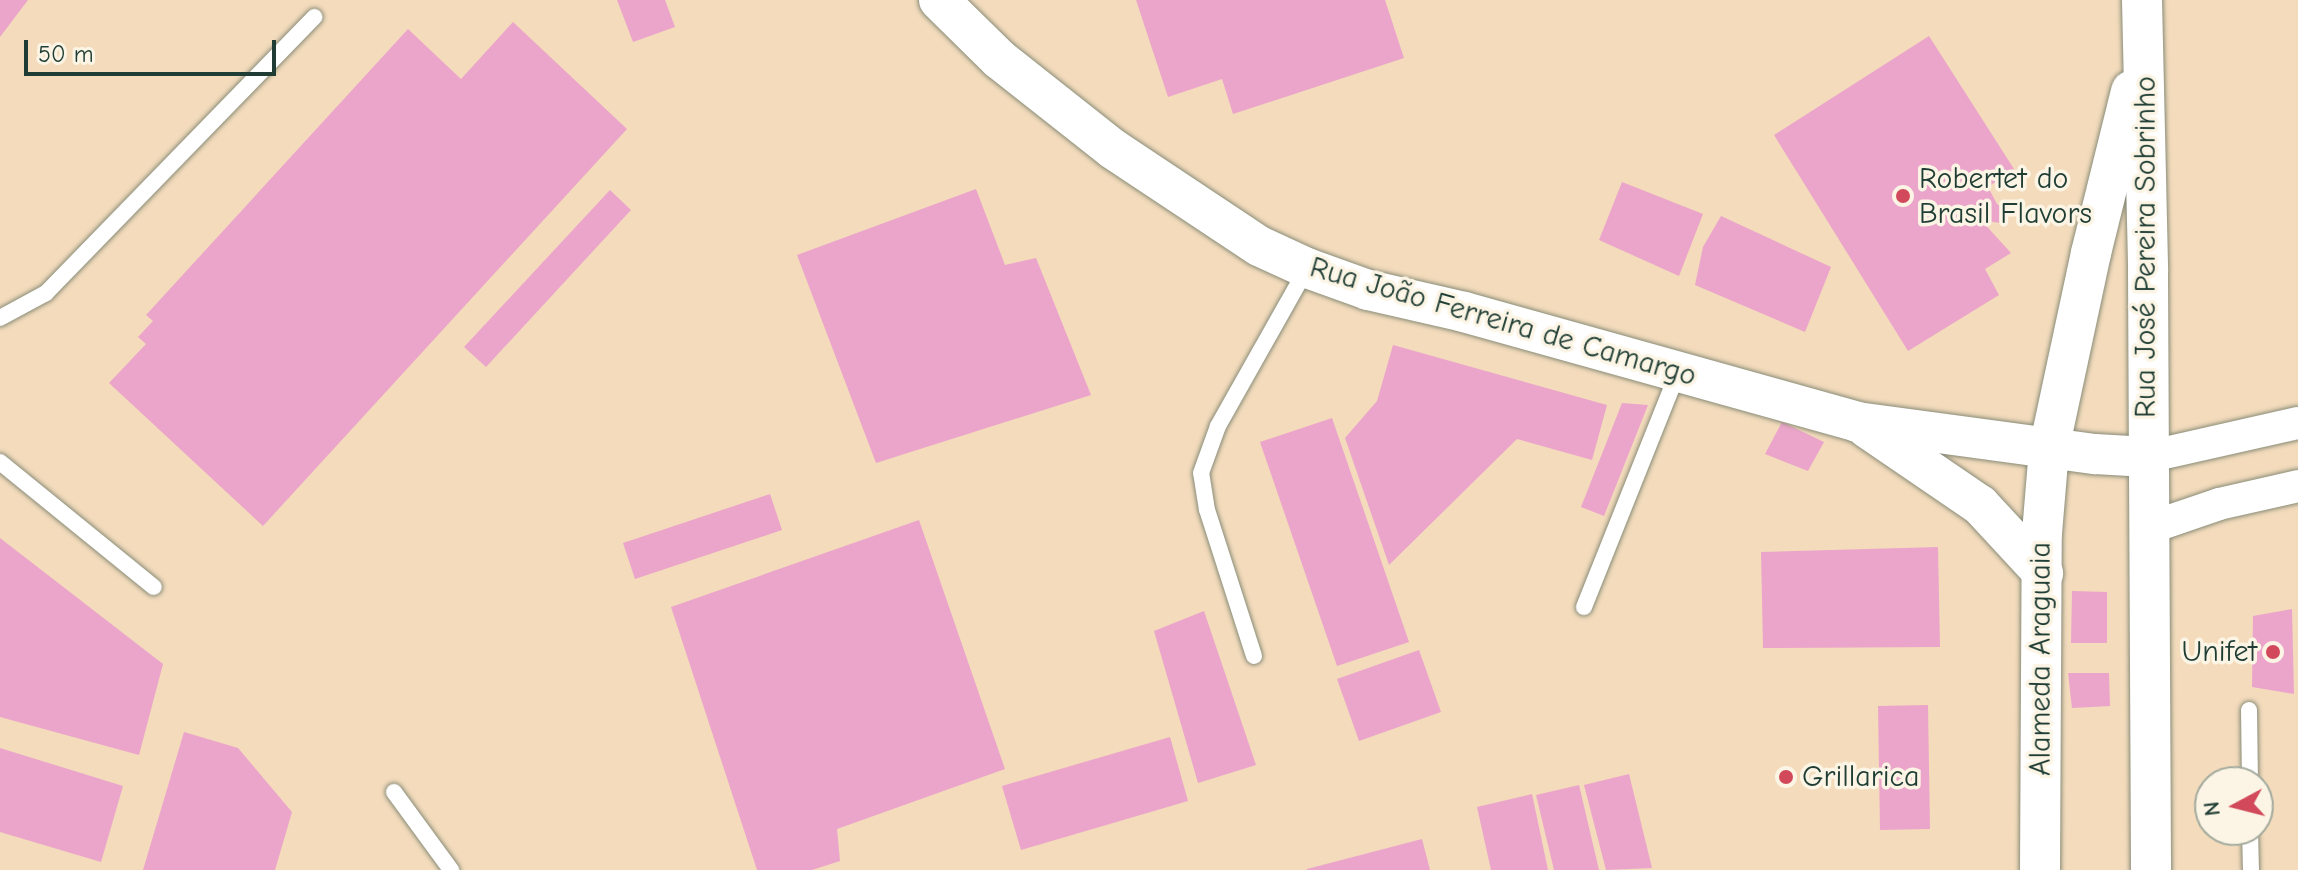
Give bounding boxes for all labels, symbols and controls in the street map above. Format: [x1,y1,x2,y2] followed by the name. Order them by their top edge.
[28,24,280,74] scale bar
[38,40,94,68] text: 50 m
[2128,76,2164,418] street label: Rua José Pereira Sobrinho
[1919,161,2092,232] place label: Robertet do Brasil Flavors
[1894,187,1912,205] marker: Robertet do Brasil Flavors
[1306,250,1700,394] street label: Rua João Ferreira de Camargo
[2023,542,2059,776] street label: Alameda Araguaia
[2181,634,2257,670] place label: Unifet
[2264,643,2282,661] marker: Unifet
[1802,759,1919,795] place label: Grillarica
[2194,766,2274,846] north arrow
[1777,768,1795,786] marker: Grillarica
[2198,800,2226,817] text: N

